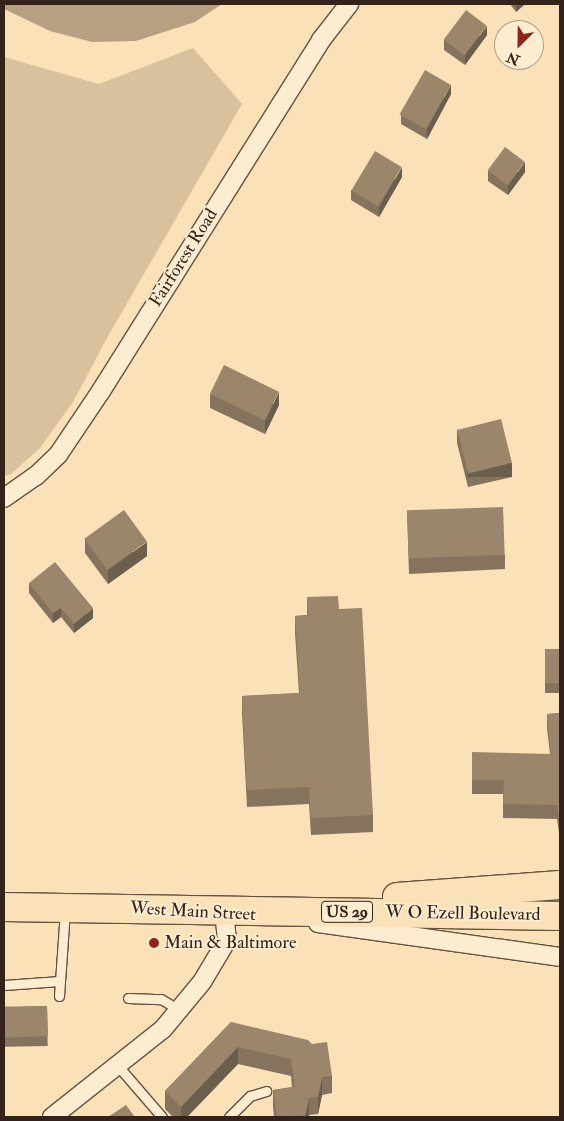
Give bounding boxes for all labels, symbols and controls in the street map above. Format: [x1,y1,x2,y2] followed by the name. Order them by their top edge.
[494,20,544,70] north arrow
[504,48,522,69] text: N
[145,205,223,311] street label: Fairforest Road
[130,898,256,926] street label: West Main Street
[321,899,373,926] road number: US 29
[385,902,541,926] street label: W O Ezell Boulevard
[164,932,296,954] place label: Main & Baltimore
[148,937,160,949] marker: Main & Baltimore

